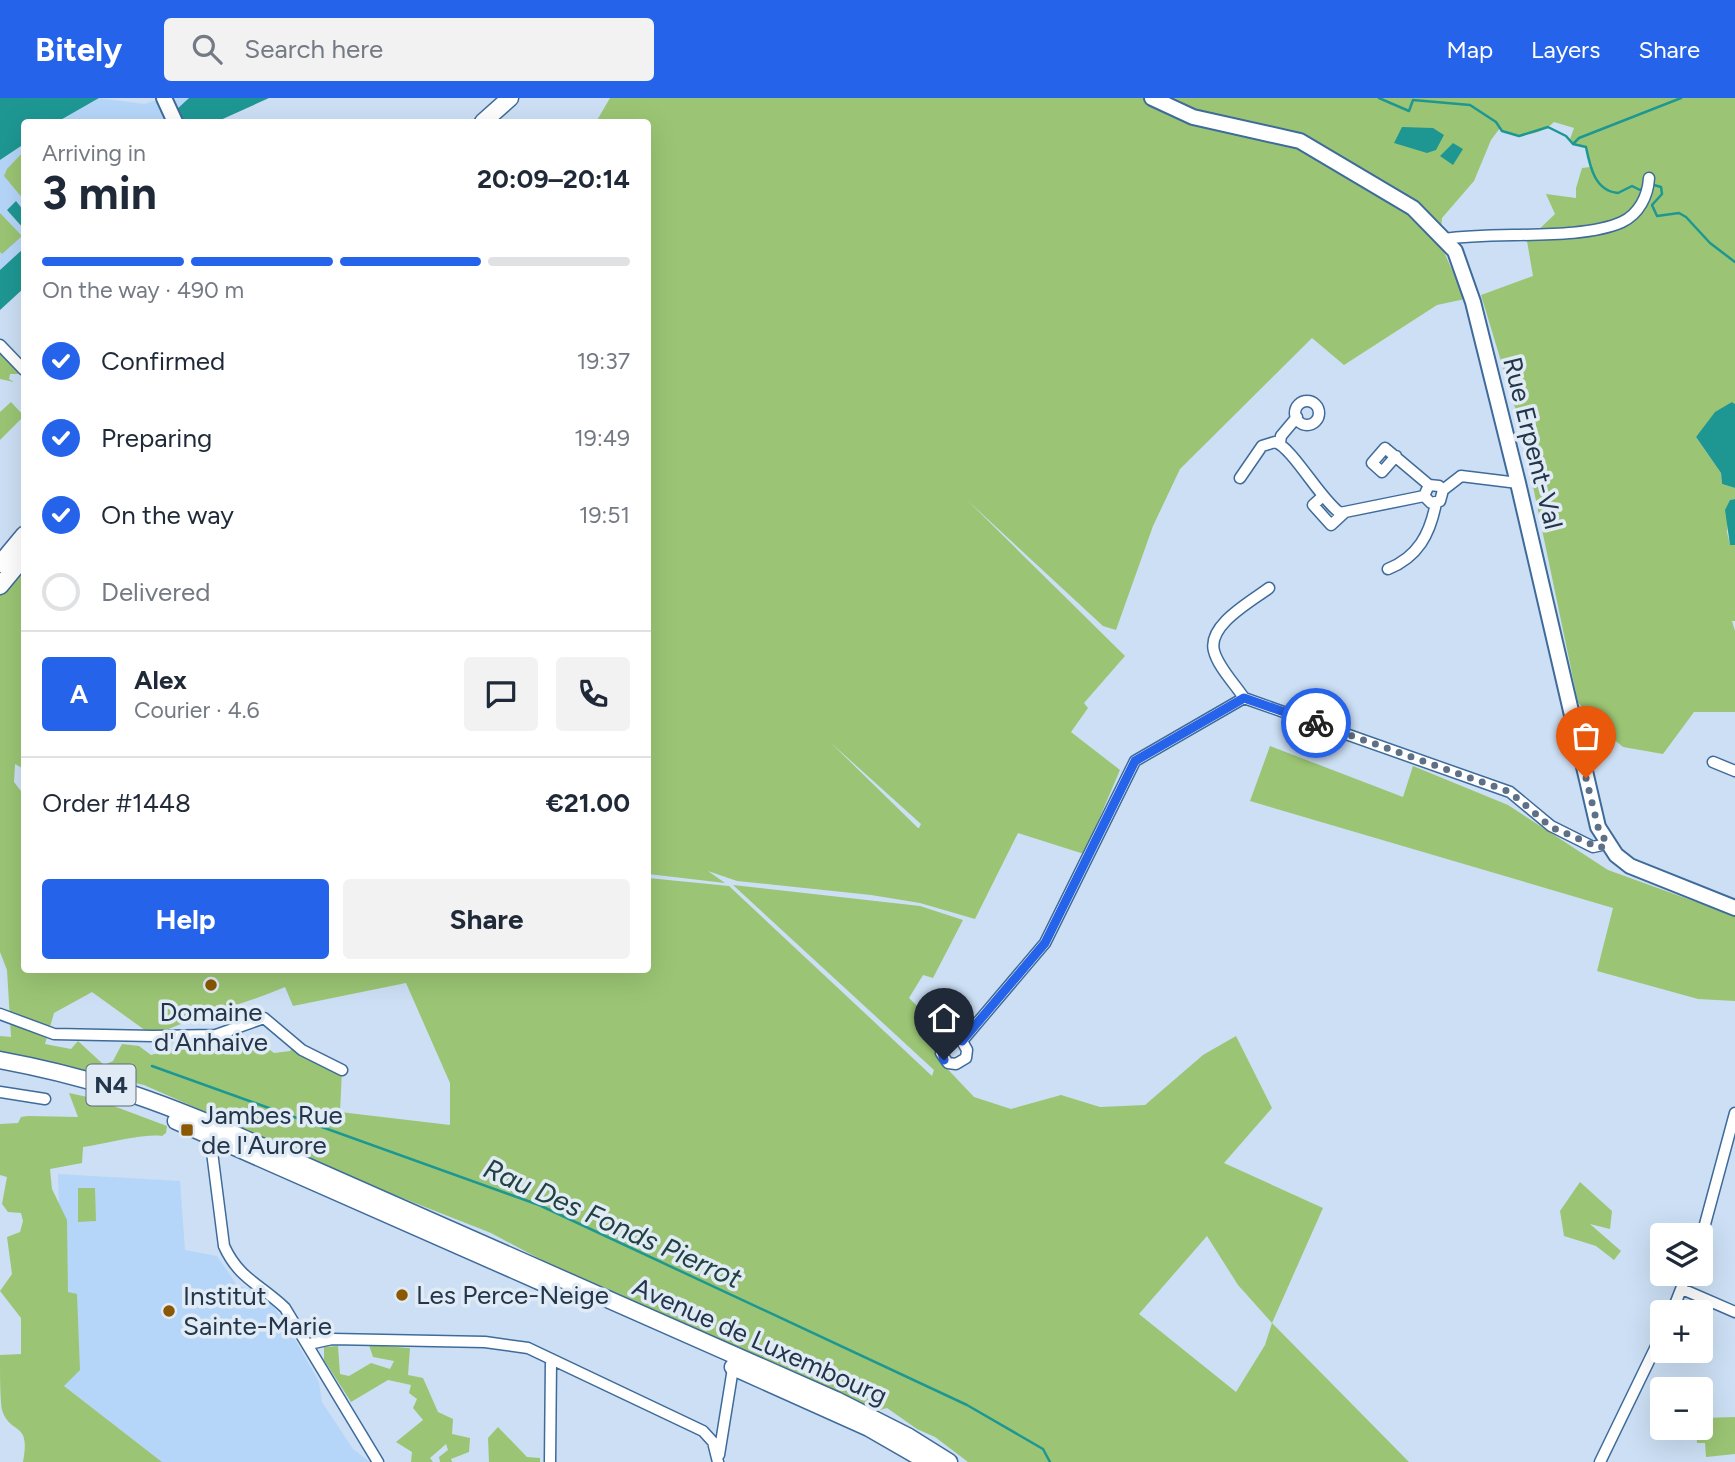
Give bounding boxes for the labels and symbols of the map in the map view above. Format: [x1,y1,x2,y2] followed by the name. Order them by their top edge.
[1496,354,1570,532] street label: Rue Erpent-Val
[1281,688,1351,758] courier
[1556,706,1616,778] pin
[203,977,219,993] marker: Domaine d'Anhaive
[914,988,974,1060] pin
[154,996,268,1058] place label: Domaine d'Anhaive
[86,1065,136,1105] road number: N4
[201,1099,343,1161] place label: Jambes Rue de l'Aurore
[179,1122,195,1138] marker: Jambes Rue de l'Aurore
[479,1151,747,1295] water label: Rau Des Fonds Pierrot
[628,1270,892,1412] street label: Avenue de Luxembourg
[416,1279,609,1311] place label: Les Perce-Neige
[183,1280,332,1342] place label: Institut Sainte-Marie
[394,1287,410,1303] marker: Les Perce-Neige
[161,1303,177,1319] marker: Institut Sainte-Marie

